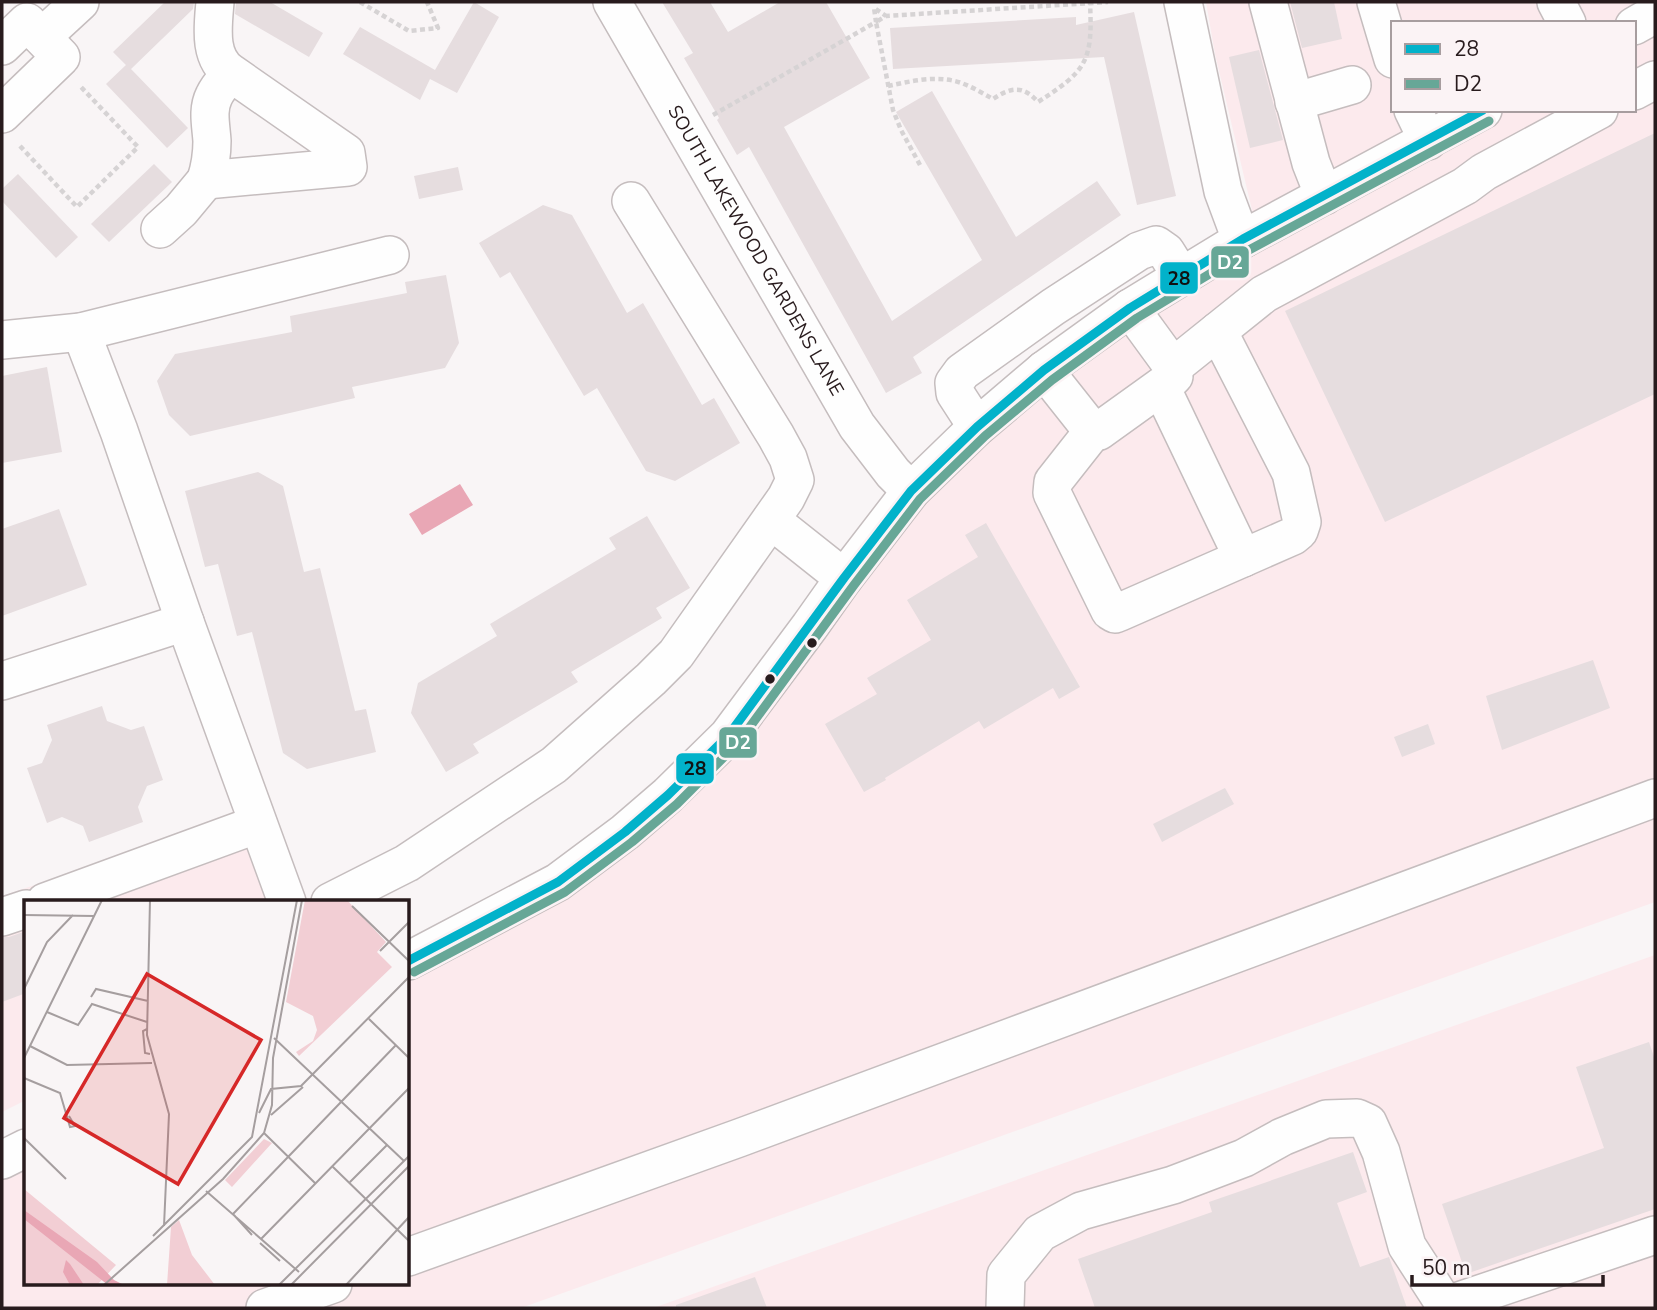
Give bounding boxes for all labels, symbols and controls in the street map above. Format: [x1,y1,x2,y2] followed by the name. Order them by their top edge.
[1391,21,1636,112] legend
[1454,35,1479,63] text: 28
[1454,70,1482,98] text: D2
[661,100,850,401] street label: SOUTH LAKEWOOD GARDENS LANE
[1210,245,1250,279] line badge: D2
[1217,250,1243,276] text: D2
[1159,261,1199,295] line badge: 28
[1168,266,1190,292] text: 28
[805,636,819,650] unlabelled marker
[763,672,777,686] unlabelled marker
[718,726,758,759] line badge: D2
[725,730,751,756] text: D2
[675,752,715,785] line badge: 28
[684,756,706,782] text: 28
[24,900,410,1286] inset map
[1412,1244,1603,1288] scale bar
[1422,1254,1471,1282] text: 50 m

